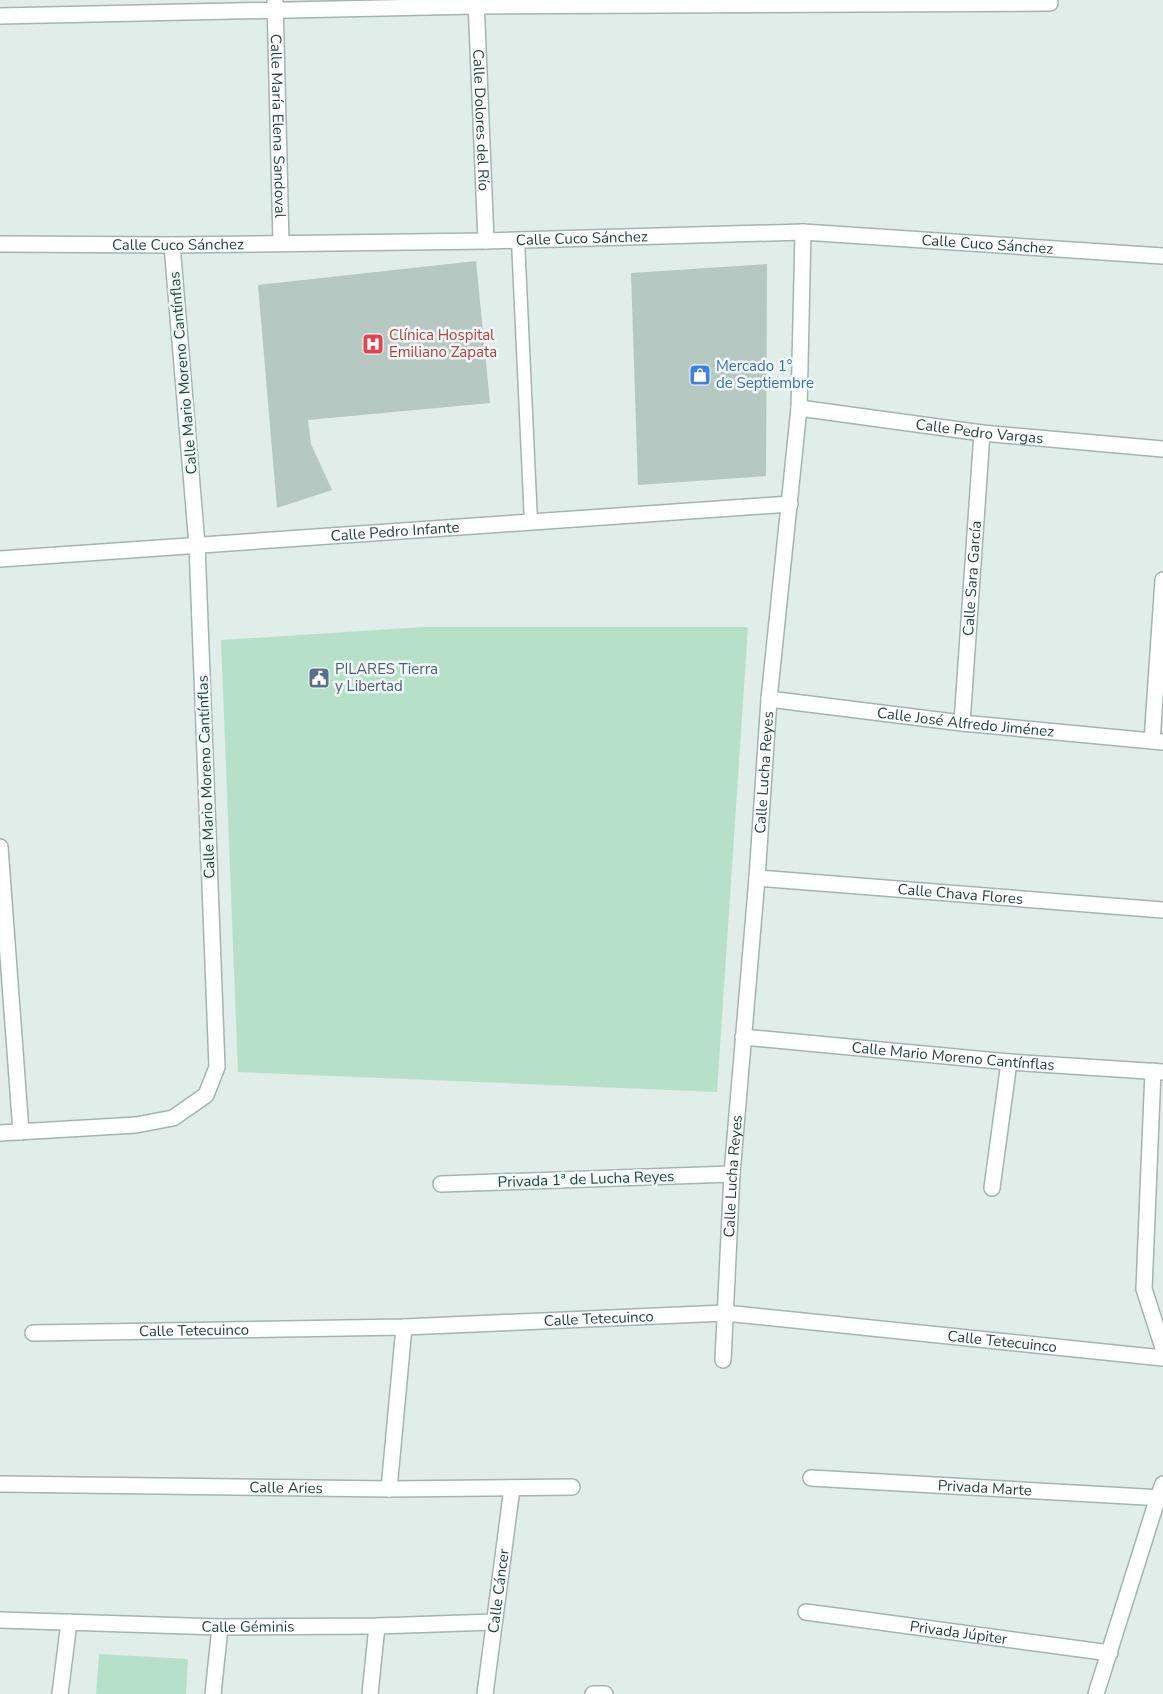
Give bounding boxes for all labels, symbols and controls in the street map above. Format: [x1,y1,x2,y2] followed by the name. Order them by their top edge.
[266,34,290,219] street label: Calle María Elena Sandoval
[468,49,494,191] street label: Calle Dolores del Río
[516,226,648,250] street label: Calle Cuco Sánchez
[921,230,1054,259] street label: Calle Cuco Sánchez
[112,234,244,255] street label: Calle Cuco Sánchez
[164,271,202,475] street label: Calle Mario Moreno Cantínflas
[389,325,497,362] place label: Clínica Hospital Emiliano Zapata
[361,332,385,356] hospital icon: Clínica Hospital Emiliano Zapata
[716,356,814,393] place label: Mercado 1° de Septiembre
[688,363,712,387] shop icon: Mercado 1° de Septiembre
[914,414,1044,448] street label: Calle Pedro Vargas
[330,517,460,546] street label: Calle Pedro Infante
[958,520,986,637] street label: Calle Sara García
[335,659,438,696] place label: PILARES Tierra y Libertad
[307,666,331,690] public building icon: PILARES Tierra y Libertad
[192,675,220,879] street label: Calle Mario Moreno Cantínflas
[876,703,1055,742] street label: Calle José Alfredo Jiménez
[750,711,778,834] street label: Calle Lucha Reyes
[897,879,1024,909] street label: Calle Chava Flores
[851,1037,1055,1075] street label: Calle Mario Moreno Cantínflas
[719,1114,747,1238] street label: Calle Lucha Reyes
[497,1166,675,1192] street label: Privada 1ª de Lucha Reyes
[543,1306,654,1331] street label: Calle Tetecuinco
[139,1320,249,1341] street label: Calle Tetecuinco
[946,1326,1058,1357] street label: Calle Tetecuinco
[937,1475,1032,1501] street label: Privada Marte
[249,1477,323,1498] street label: Calle Aries
[483,1547,514,1634] street label: Calle Cáncer
[201,1616,294,1637] street label: Calle Géminis
[909,1616,1009,1649] street label: Privada Júpiter

